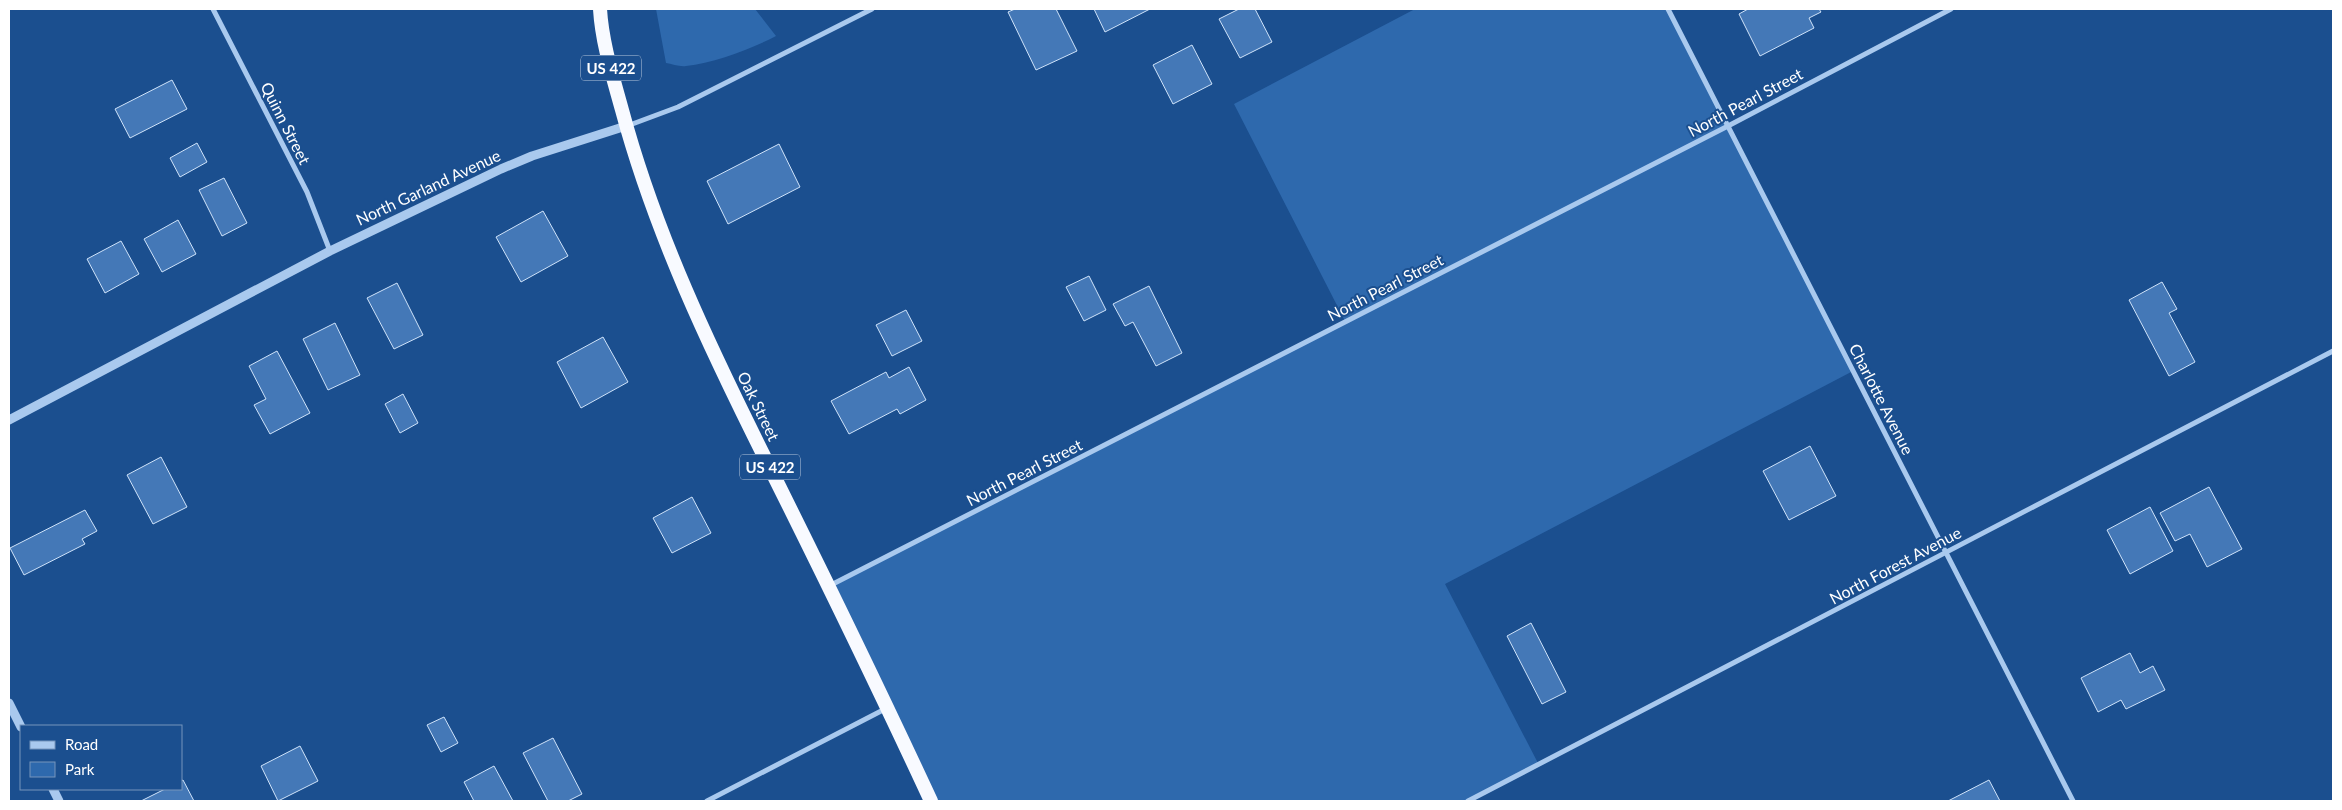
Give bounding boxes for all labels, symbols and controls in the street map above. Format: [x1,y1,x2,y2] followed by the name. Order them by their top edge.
[581,56,641,80] road number: US 422
[1684,64,1806,140] street label: North Pearl Street
[257,79,315,167] street label: Quinn Street
[353,145,503,229] street label: North Garland Avenue
[1324,250,1446,324] street label: North Pearl Street
[1846,340,1918,458] street label: Charlotte Avenue
[734,368,784,444] street label: Oak Street
[963,435,1085,509] street label: North Pearl Street
[740,454,800,480] road number: US 422
[1826,522,1964,608] street label: North Forest Avenue
[20,725,182,790] legend
[65,735,98,753] text: Road
[65,760,95,778] text: Park

